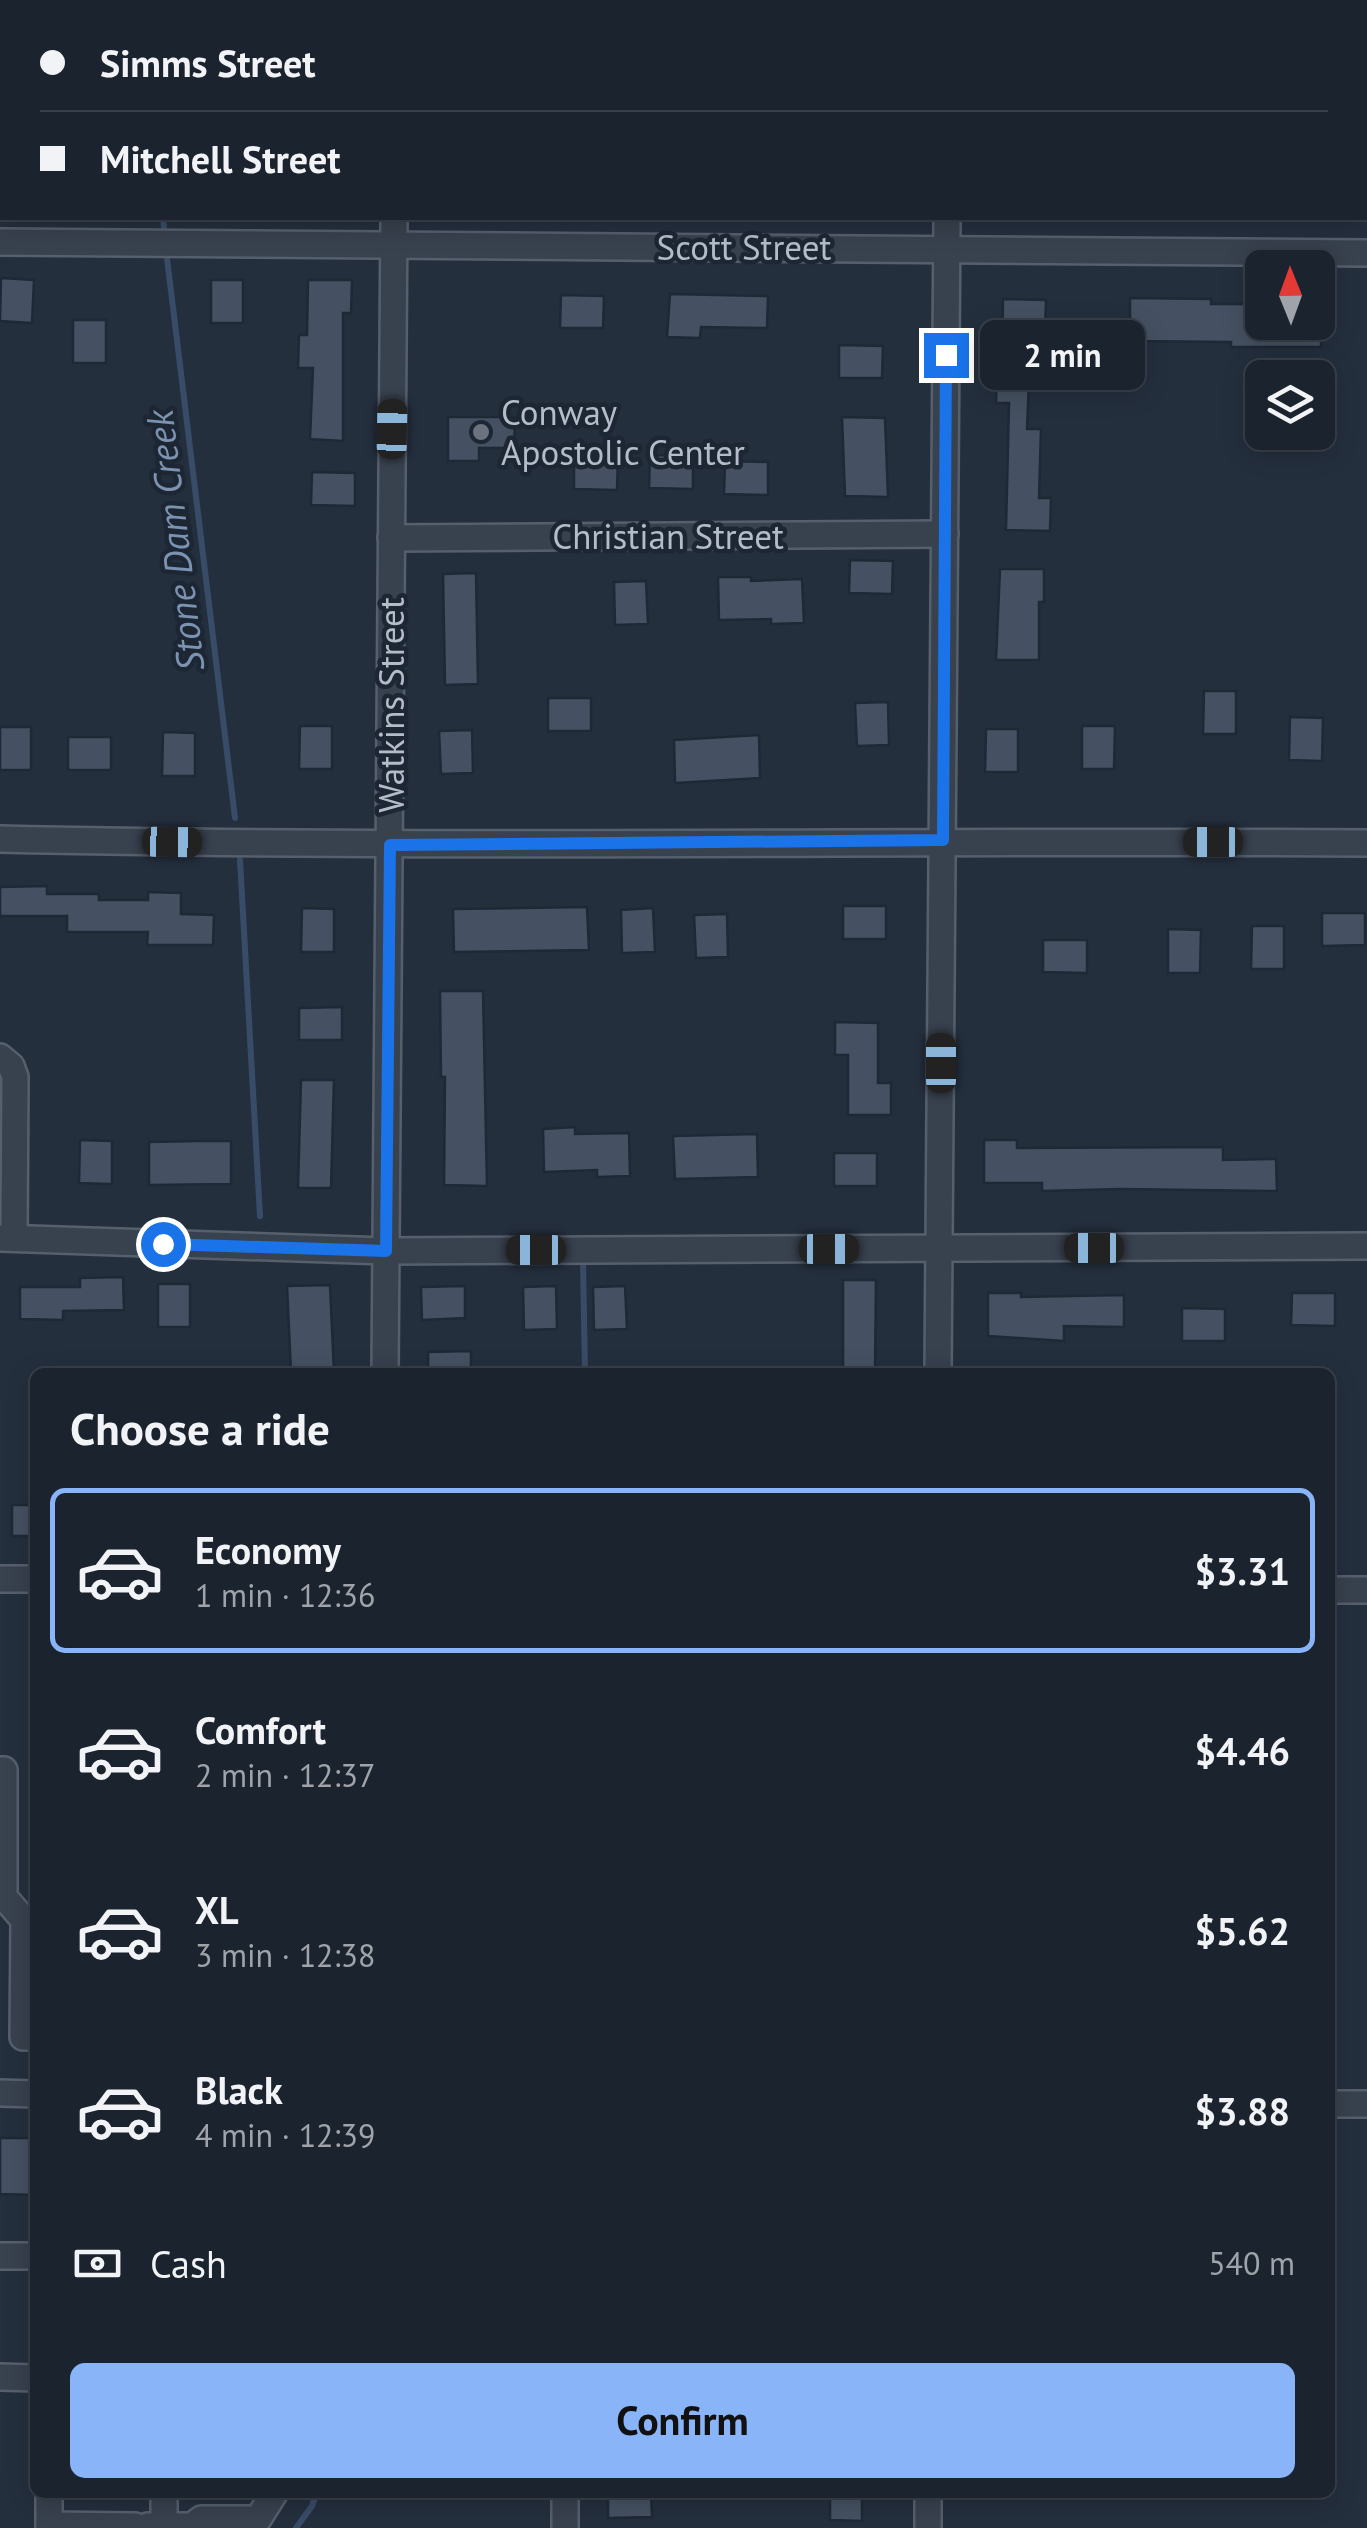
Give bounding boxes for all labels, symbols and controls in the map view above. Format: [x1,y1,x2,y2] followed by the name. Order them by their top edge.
[100,38,316,87] text: Simms Street
[100,134,341,183] text: Mitchell Street
[657,224,832,270] street label: Scott Street
[1245,250,1335,340] north arrow
[1245,250,1335,450] map controls
[981,320,1146,390] callout: 2 min
[924,333,969,378] route end
[1023,334,1102,376] text: 2 min
[1245,360,1335,450] button: layers
[501,389,745,475] place label: Conway Apostolic Center
[376,399,408,459] car
[133,406,214,675] water label: Stone Dam Creek
[470,421,492,443] marker: Conway Apostolic Center
[552,513,784,559] street label: Christian Street
[368,597,414,813] street label: Watkins Street
[142,826,202,858] car
[1183,827,1243,857] car
[926,1033,956,1093] car
[141,1222,186,1267] route start
[1064,1233,1124,1263] car
[799,1234,859,1264] car
[506,1235,566,1265] car
[70,1399,330,1457] text: Choose a ride
[195,1525,341,1574] text: Economy
[75,1526,165,1616] icon: car
[1194,1546,1290,1595] text: $3.31
[195,1574,375,1616] text: 1 min · 12:36
[195,1705,326,1754] text: Comfort
[75,1706,165,1796] icon: car
[1194,1726,1290,1775] text: $4.46
[195,1754,375,1796] text: 2 min · 12:37
[195,1885,239,1934] text: XL
[75,1886,165,1976] icon: car
[1194,1906,1290,1955] text: $5.62
[195,1934,375,1976] text: 3 min · 12:38
[195,2065,283,2114] text: Black
[75,2066,165,2156] icon: car
[1194,2086,1290,2135] text: $3.88
[195,2114,375,2156] text: 4 min · 12:39
[70,2236,125,2291] icon: cash
[150,2239,227,2288] text: Cash
[1208,2242,1295,2284] text: 540 m
[70,2363,1295,2478] button: Confirm

